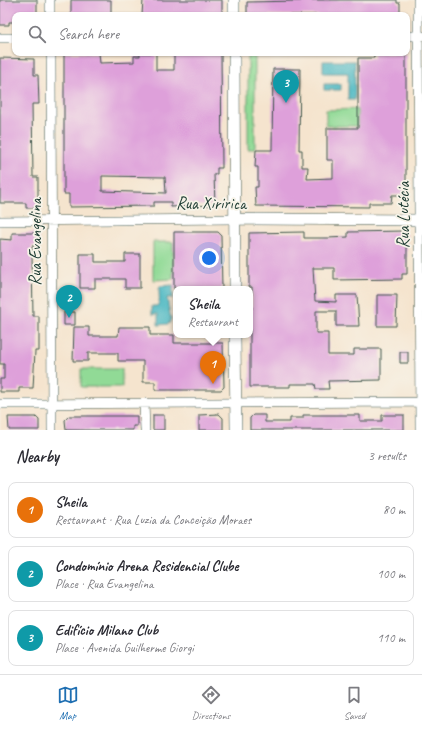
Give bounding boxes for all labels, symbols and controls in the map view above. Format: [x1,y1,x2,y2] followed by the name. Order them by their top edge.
[12,12,410,56] search box
[26,23,48,45] icon: search
[58,25,119,44] text: Search here
[273,70,299,103] pin: 3
[393,181,414,248] street label: Rua Lutécia
[176,193,248,214] street label: Rua Xiririca
[25,196,46,286] street label: Rua Evangelina
[199,248,219,268] your location
[56,285,82,318] pin: 2
[173,286,253,338] popup
[188,295,220,314] text: Sheila
[188,314,238,330] text: Restaurant
[200,351,226,384] pin: 1
[16,446,59,467] text: Nearby
[368,448,406,464] text: 3 results
[55,493,87,512] text: Sheila
[27,502,33,518] text: 1
[383,502,405,518] text: 80 m
[55,512,251,528] text: Restaurant · Rua Luzia da Conceição Moraes
[55,557,238,576] text: Condomínio Arena Residencial Clube
[27,566,33,582] text: 2
[377,566,405,582] text: 100 m
[55,576,153,592] text: Place · Rua Evangelina
[55,621,158,640] text: Edifício Milano Club
[27,630,33,646] text: 3
[377,630,405,646] text: 110 m
[55,640,194,656] text: Place · Avenida Guilherme Giorgi
[57,684,79,722] tab: Map
[192,684,230,722] tab: Directions
[343,684,365,722] tab: Saved

